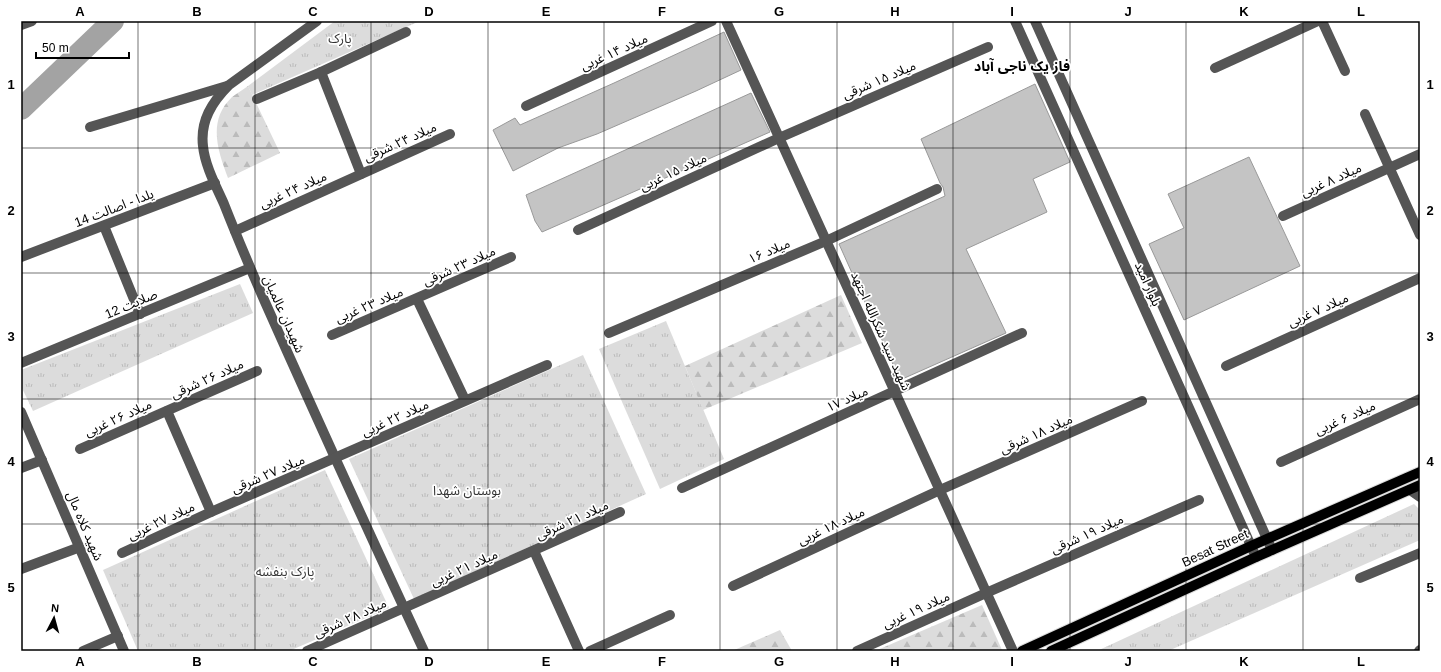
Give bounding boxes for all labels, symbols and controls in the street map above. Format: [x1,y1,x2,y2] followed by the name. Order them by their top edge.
[75,4,85,19] text: A
[192,4,202,19] text: B
[308,4,318,19] text: C
[424,4,434,19] text: D
[542,4,551,19] text: E
[658,4,666,19] text: F
[774,4,784,19] text: G
[890,4,900,19] text: H
[1010,4,1014,19] text: I
[1124,4,1132,19] text: J
[1239,4,1249,19] text: K
[1357,4,1365,19] text: L
[578,30,651,74] street label: میلاد ۱۴ غربی
[328,31,352,48] park label: پارک
[36,34,129,60] scale bar
[42,41,69,55] text: 50 m
[840,58,918,103] street label: میلاد ۱۵ شرقی
[974,58,1070,75] district label: فاز یک ناجی آباد
[7,77,15,92] text: 1
[1426,77,1434,92] text: 1
[361,119,439,166] street label: میلاد ۲۴ شرقی
[637,150,709,195] street label: میلاد ۱۵ غربی
[1298,160,1364,201] street label: میلاد ۸ غربی
[257,168,330,212] street label: میلاد ۲۴ غربی
[72,186,156,230] street label: یلدا - اصالت 14
[7,203,15,218] text: 2
[1426,203,1434,218] text: 2
[746,235,792,267] street label: میلاد ۱۶
[420,243,498,290] street label: میلاد ۲۳ شرقی
[1132,260,1164,308] street label: بلوار امید
[847,269,914,393] street label: شهید سید شکرالله اجتهد
[259,273,308,355] street label: شهیدان عالمیان
[333,284,406,327] street label: میلاد ۲۳ غربی
[103,286,160,322] street label: صلابت 12
[1285,290,1351,331] street label: میلاد ۷ غربی
[7,329,15,344] text: 3
[1426,329,1434,344] text: 3
[168,356,246,403] street label: میلاد ۲۶ شرقی
[824,383,870,415] street label: میلاد ۱۷
[82,396,155,440] street label: میلاد ۲۶ غربی
[359,396,432,440] street label: میلاد ۲۲ غربی
[1312,398,1378,439] street label: میلاد ۶ غربی
[997,411,1075,458] street label: میلاد ۱۸ شرقی
[229,452,307,497] street label: میلاد ۲۷ شرقی
[7,454,15,469] text: 4
[1426,454,1434,469] text: 4
[433,483,501,499] park label: بوستان شهدا
[63,489,106,563] street label: شهید کلاه مال
[533,497,611,544] street label: میلاد ۲۱ شرقی
[125,499,197,544] street label: میلاد ۲۷ غربی
[795,504,867,549] street label: میلاد ۱۸ غربی
[1048,511,1126,558] street label: میلاد ۱۹ شرقی
[1179,526,1251,570] street label: Besat Street
[428,546,501,590] street label: میلاد ۲۱ غربی
[256,564,314,581] park label: پارک بنفشه
[7,580,15,595] text: 5
[1426,580,1434,595] text: 5
[880,588,953,632] street label: میلاد ۱۹ غربی
[311,595,389,642] street label: میلاد ۲۸ شرقی
[34,598,74,638] north arrow
[50,602,60,614] text: N
[75,654,85,669] text: A
[192,654,202,669] text: B
[308,654,318,669] text: C
[424,654,434,669] text: D
[542,654,551,669] text: E
[658,654,666,669] text: F
[774,654,784,669] text: G
[890,654,900,669] text: H
[1010,654,1014,669] text: I
[1124,654,1132,669] text: J
[1239,654,1249,669] text: K
[1357,654,1365,669] text: L

